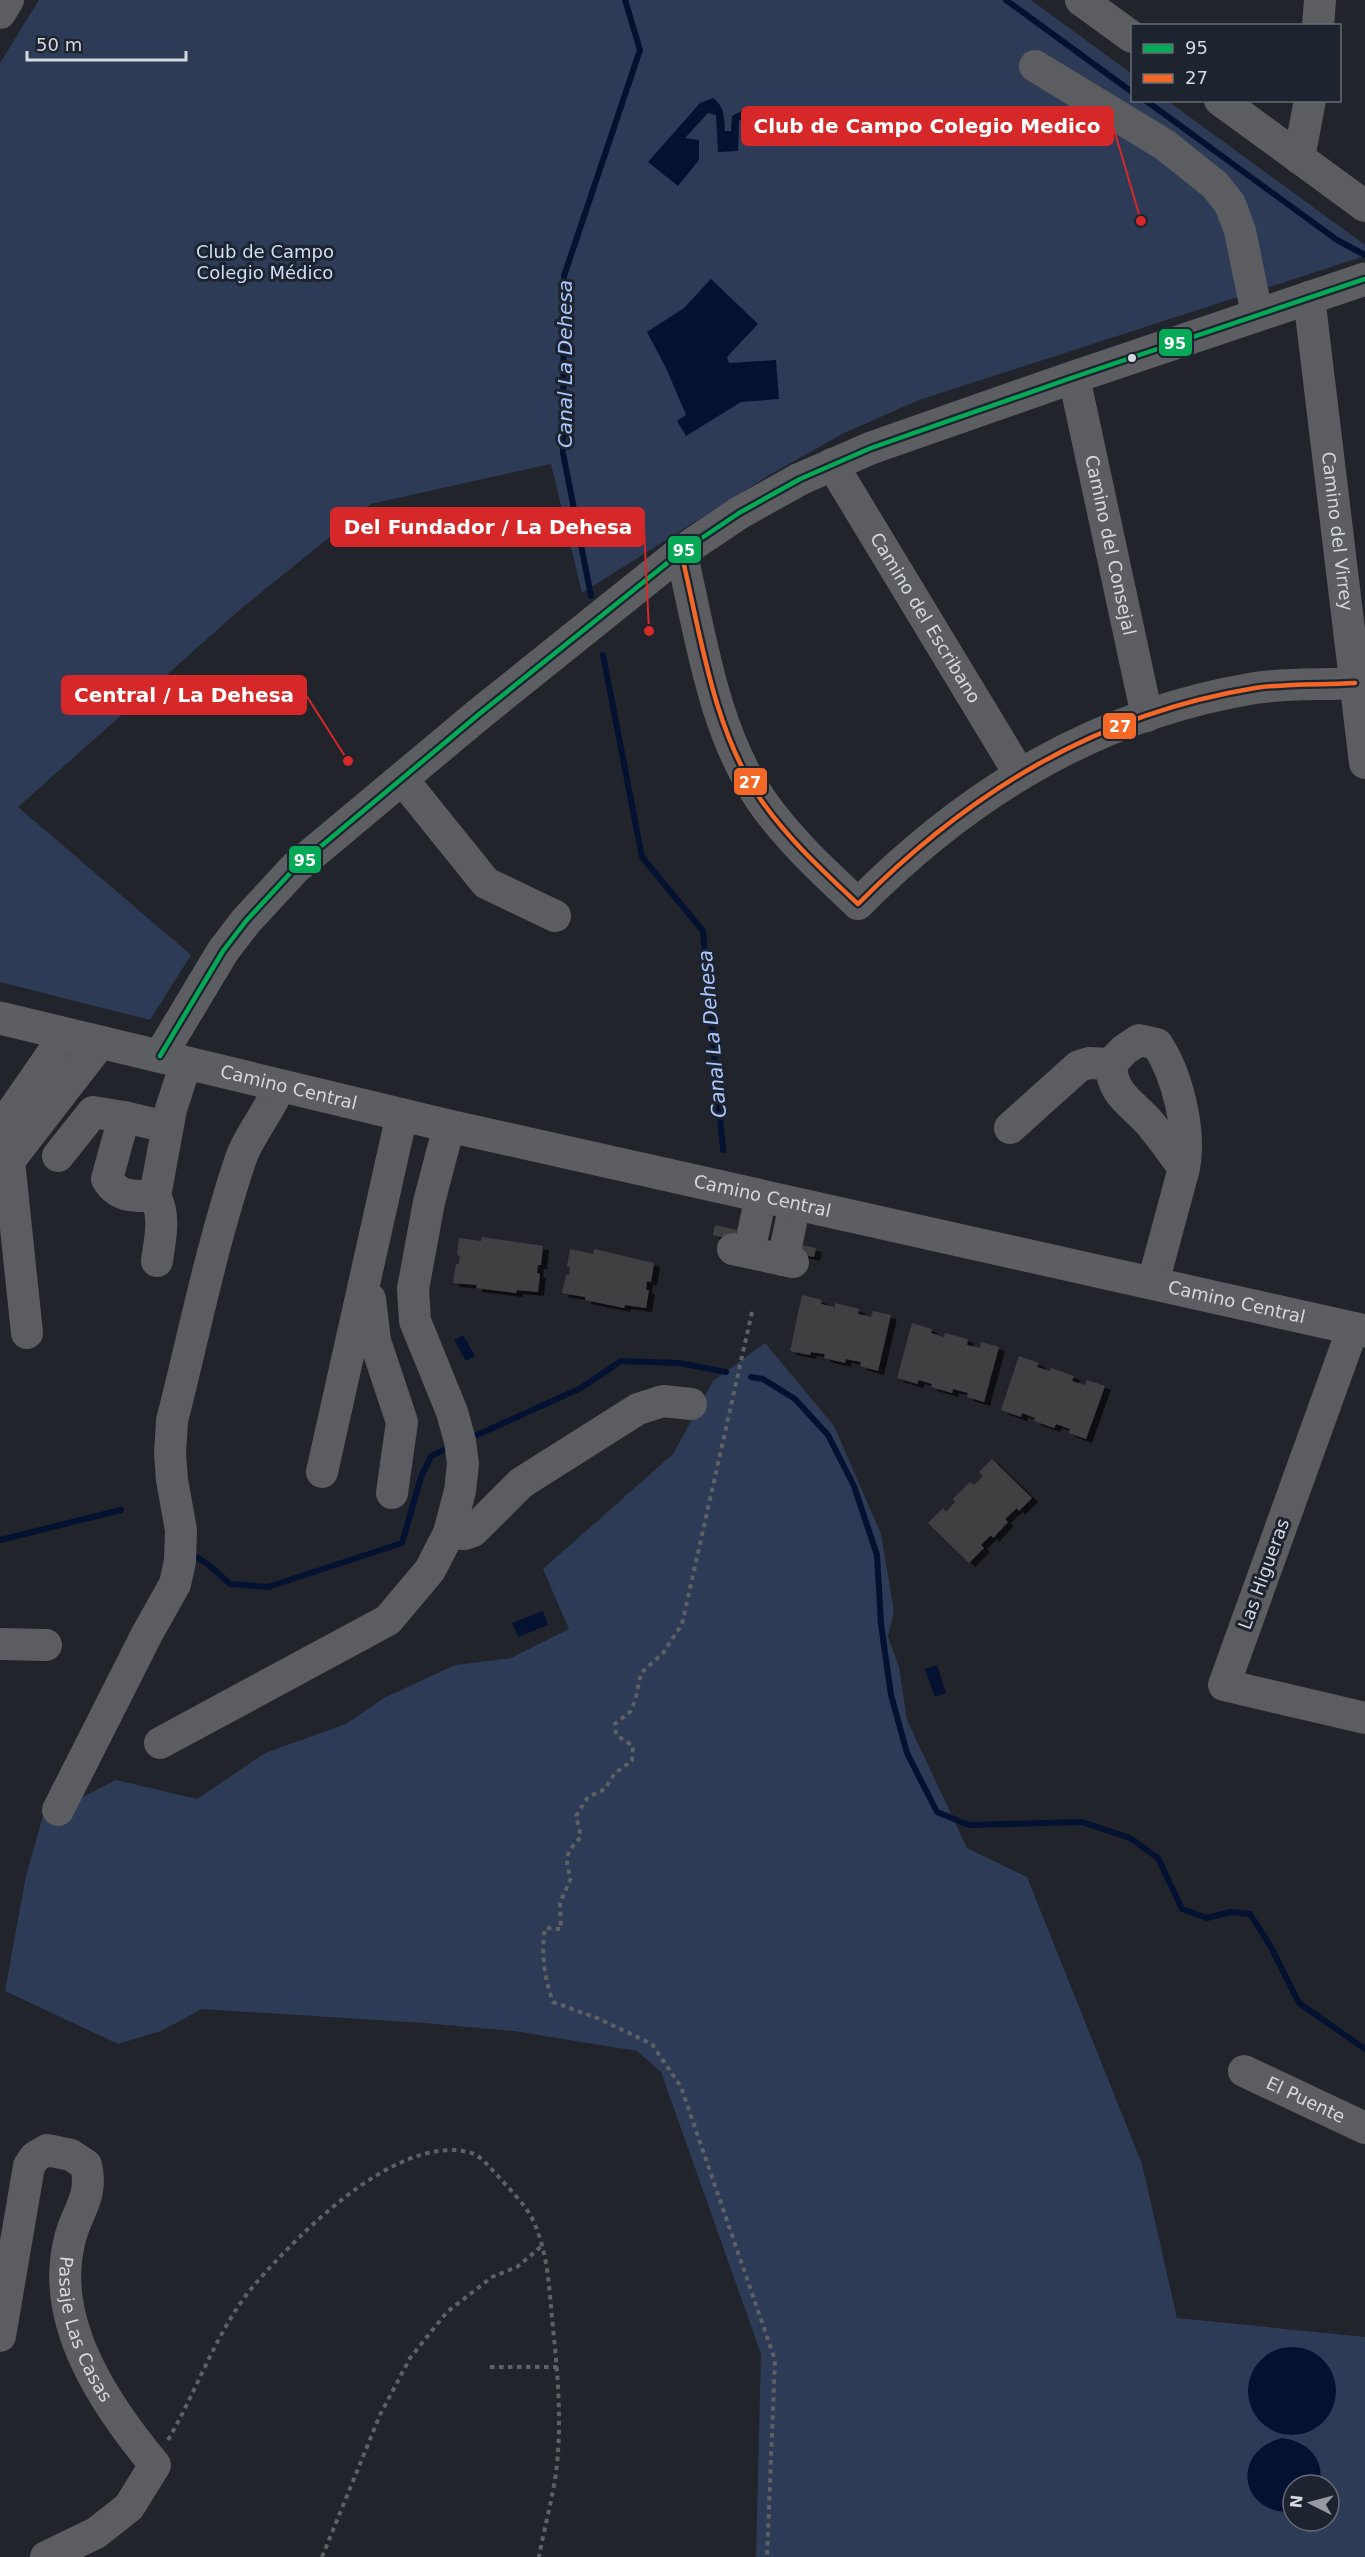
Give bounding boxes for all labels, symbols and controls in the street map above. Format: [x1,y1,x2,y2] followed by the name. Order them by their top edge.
[27,24,186,62] scale bar
[1131,24,1341,102] legend
[36,34,82,55] text: 50 m
[1185,37,1208,58] text: 95
[1185,67,1208,88] text: 27
[742,107,1113,145] callout: Club de Campo Colegio Medico
[754,114,1100,138] text: Club de Campo Colegio Medico
[196,241,334,283] park label: Club de Campo Colegio Médico
[553,280,577,448] water label: Canal La Dehesa
[1158,328,1193,357] line badge: 95
[1164,334,1186,353] text: 95
[1126,352,1138,364] unlabelled marker
[1318,450,1358,612] street label: Camino del Virrey
[1081,453,1140,637] street label: Camino del Consejal
[331,508,644,546] callout: Del Fundador / La Dehesa
[344,515,632,539] text: Del Fundador / La Dehesa
[866,529,985,707] street label: Camino del Escribano
[667,535,702,564] line badge: 95
[673,541,695,560] text: 95
[62,676,306,714] callout: Central / La Dehesa
[74,683,294,707] text: Central / La Dehesa
[1102,712,1137,740] line badge: 27
[1109,717,1131,736] text: 27
[733,767,768,796] line badge: 27
[739,773,761,792] text: 27
[288,845,322,874] line badge: 95
[294,851,316,870] text: 95
[693,949,731,1119] water label: Canal La Dehesa
[218,1060,359,1114] street label: Camino Central
[692,1170,833,1221] street label: Camino Central
[1166,1276,1307,1327] street label: Camino Central
[1234,1516,1293,1632] street label: Las Higueras
[1263,2072,1349,2127] street label: El Puente
[55,2255,117,2406] street label: Pasaje Las Casas
[1281,2473,1341,2533] north arrow
[1286,2494,1307,2509] text: N

